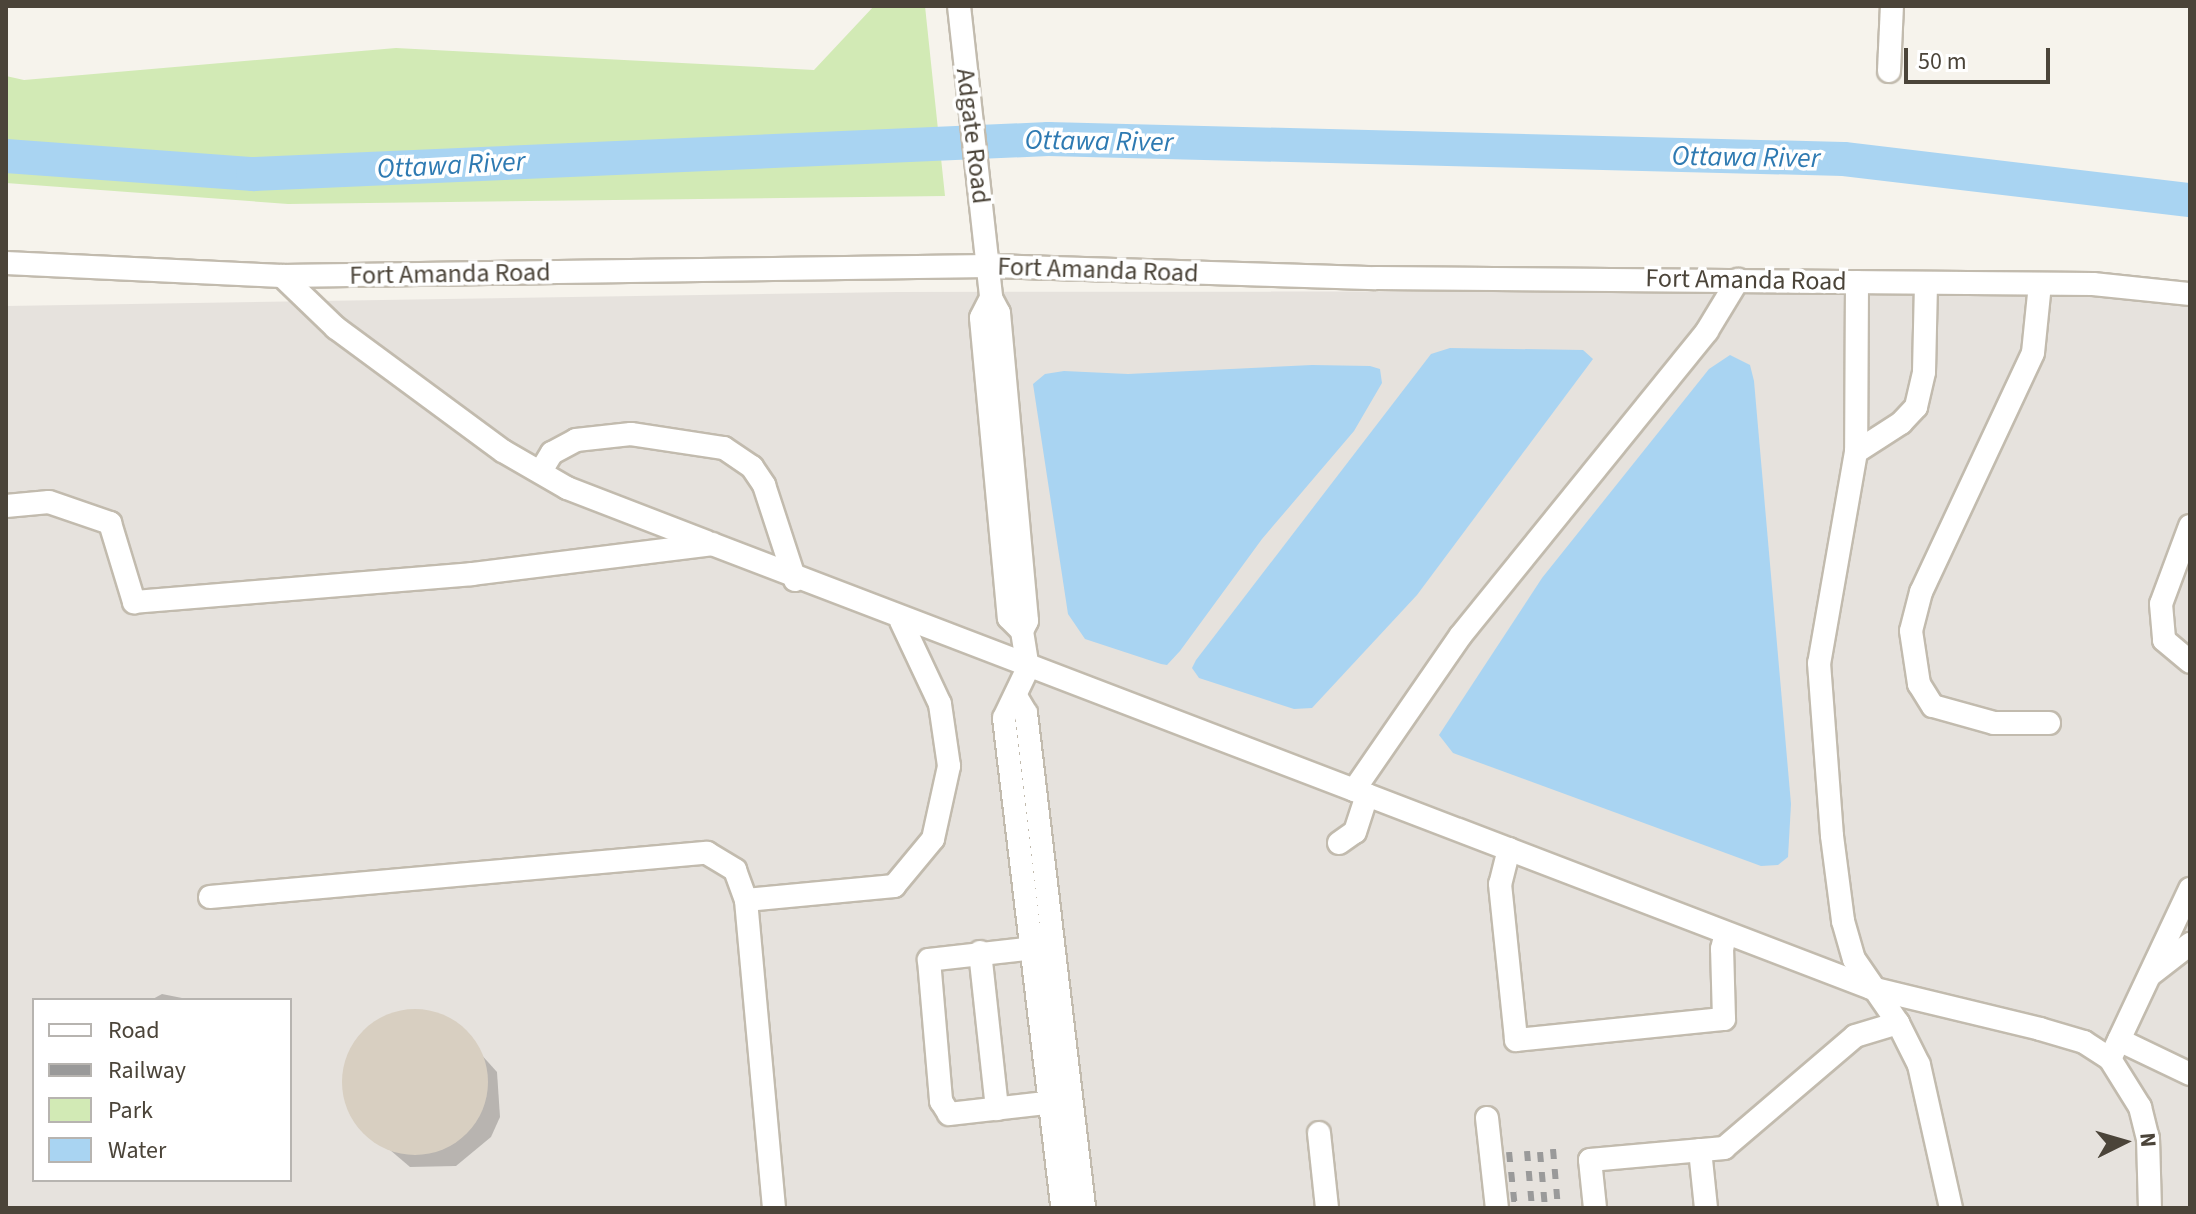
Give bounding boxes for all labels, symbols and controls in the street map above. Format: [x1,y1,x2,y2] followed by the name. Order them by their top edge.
[1908,32,2054,82] scale bar
[1918,44,1967,79] text: 50 m
[949,66,997,206] street label: Adgate Road
[1024,123,1174,159] water label: Ottawa River
[1671,139,1821,175] water label: Ottawa River
[376,144,526,186] water label: Ottawa River
[997,251,1199,289] street label: Fort Amanda Road
[349,257,551,291] street label: Fort Amanda Road
[1645,263,1847,297] street label: Fort Amanda Road
[32,998,292,1182] legend
[108,1013,160,1048] text: Road
[108,1053,186,1088] text: Railway
[108,1093,153,1128] text: Park
[2084,1102,2164,1182] north arrow
[2131,1131,2164,1149] text: N
[108,1133,166,1168] text: Water

